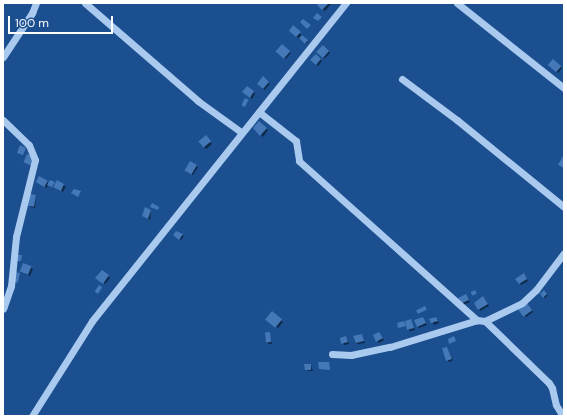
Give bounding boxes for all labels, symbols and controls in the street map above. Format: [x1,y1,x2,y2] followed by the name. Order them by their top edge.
[10,8,115,34] scale bar
[15,15,49,31] text: 100 m

